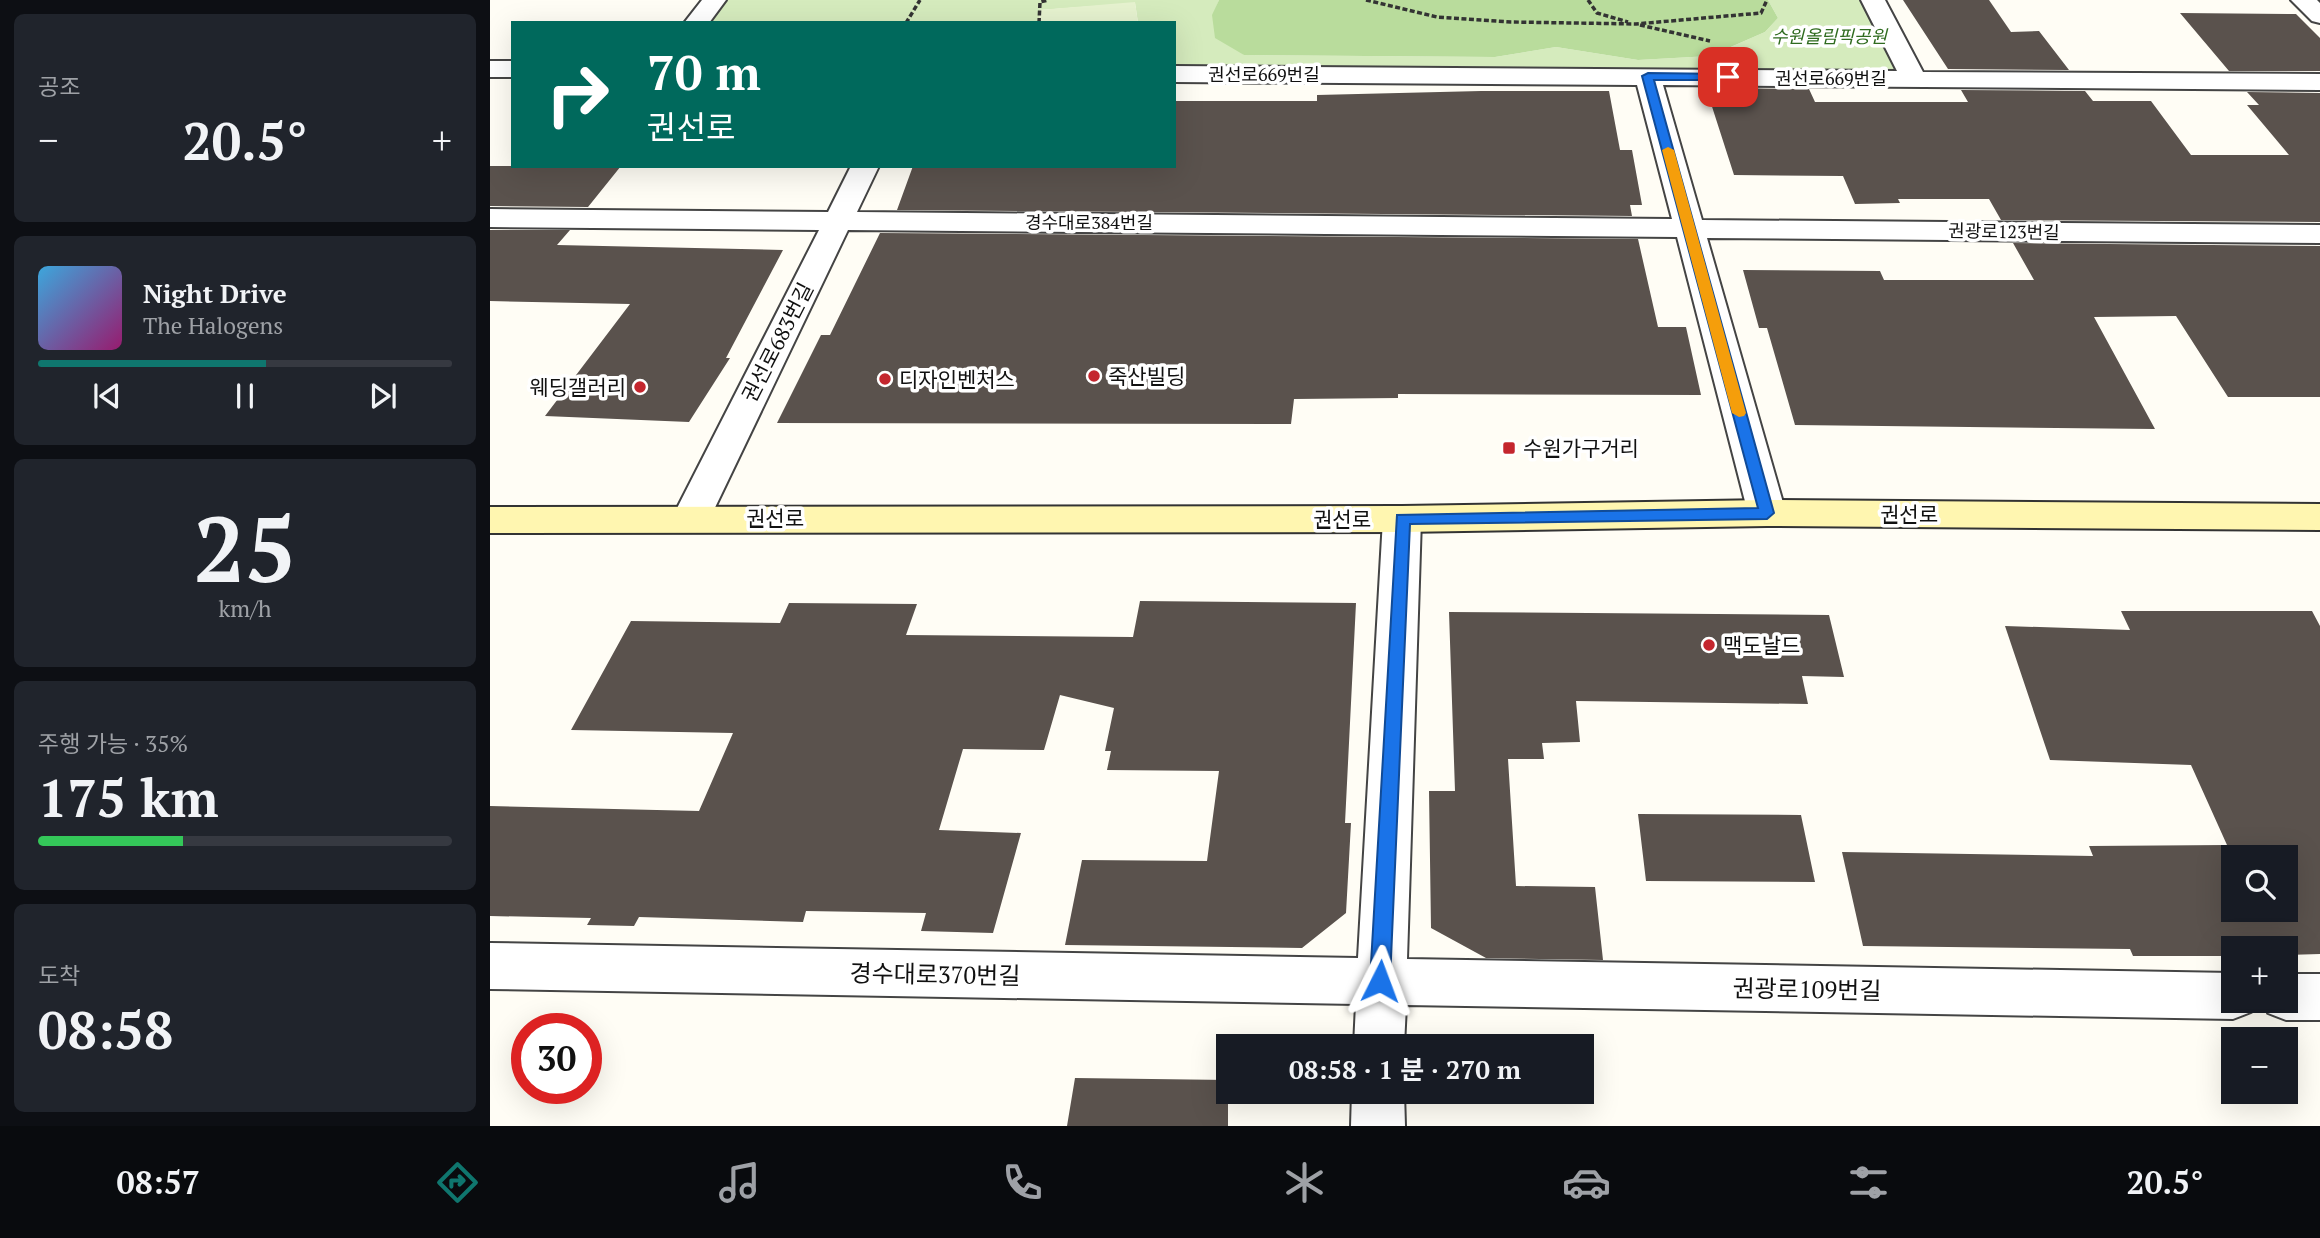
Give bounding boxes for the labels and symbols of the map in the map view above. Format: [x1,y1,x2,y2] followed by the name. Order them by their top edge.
[1771,24,1888,48] park label: 수원올림픽공원
[1698,47,1758,107] pin
[1208,62,1320,86] street label: 권선로669번길
[1775,66,1887,90] street label: 권선로669번길
[1025,210,1153,234] street label: 경수대로384번길
[1948,218,2060,244] street label: 권광로123번길
[735,278,819,406] street label: 권선로683번길
[1108,362,1185,390] place label: 죽산빌딩
[899,365,1015,393] place label: 디자인벤처스
[1086,368,1102,384] marker: 죽산빌딩
[877,371,893,387] marker: 디자인벤처스
[529,373,626,401] place label: 웨딩갤러리
[632,379,648,395] marker: 웨딩갤러리
[1523,434,1639,462] place label: 수원가구거리
[1501,440,1517,456] marker: 수원가구거리
[1880,500,1938,528] street label: 권선로
[746,504,804,532] street label: 권선로
[1313,505,1371,533] street label: 권선로
[1723,631,1800,659] place label: 맥도날드
[1701,637,1717,653] marker: 맥도날드
[1343,944,1417,1018] position arrow
[849,957,1021,991] street label: 경수대로370번길
[1732,972,1882,1006] street label: 권광로109번길
[511,1013,602,1104] speed limit sign: 30

